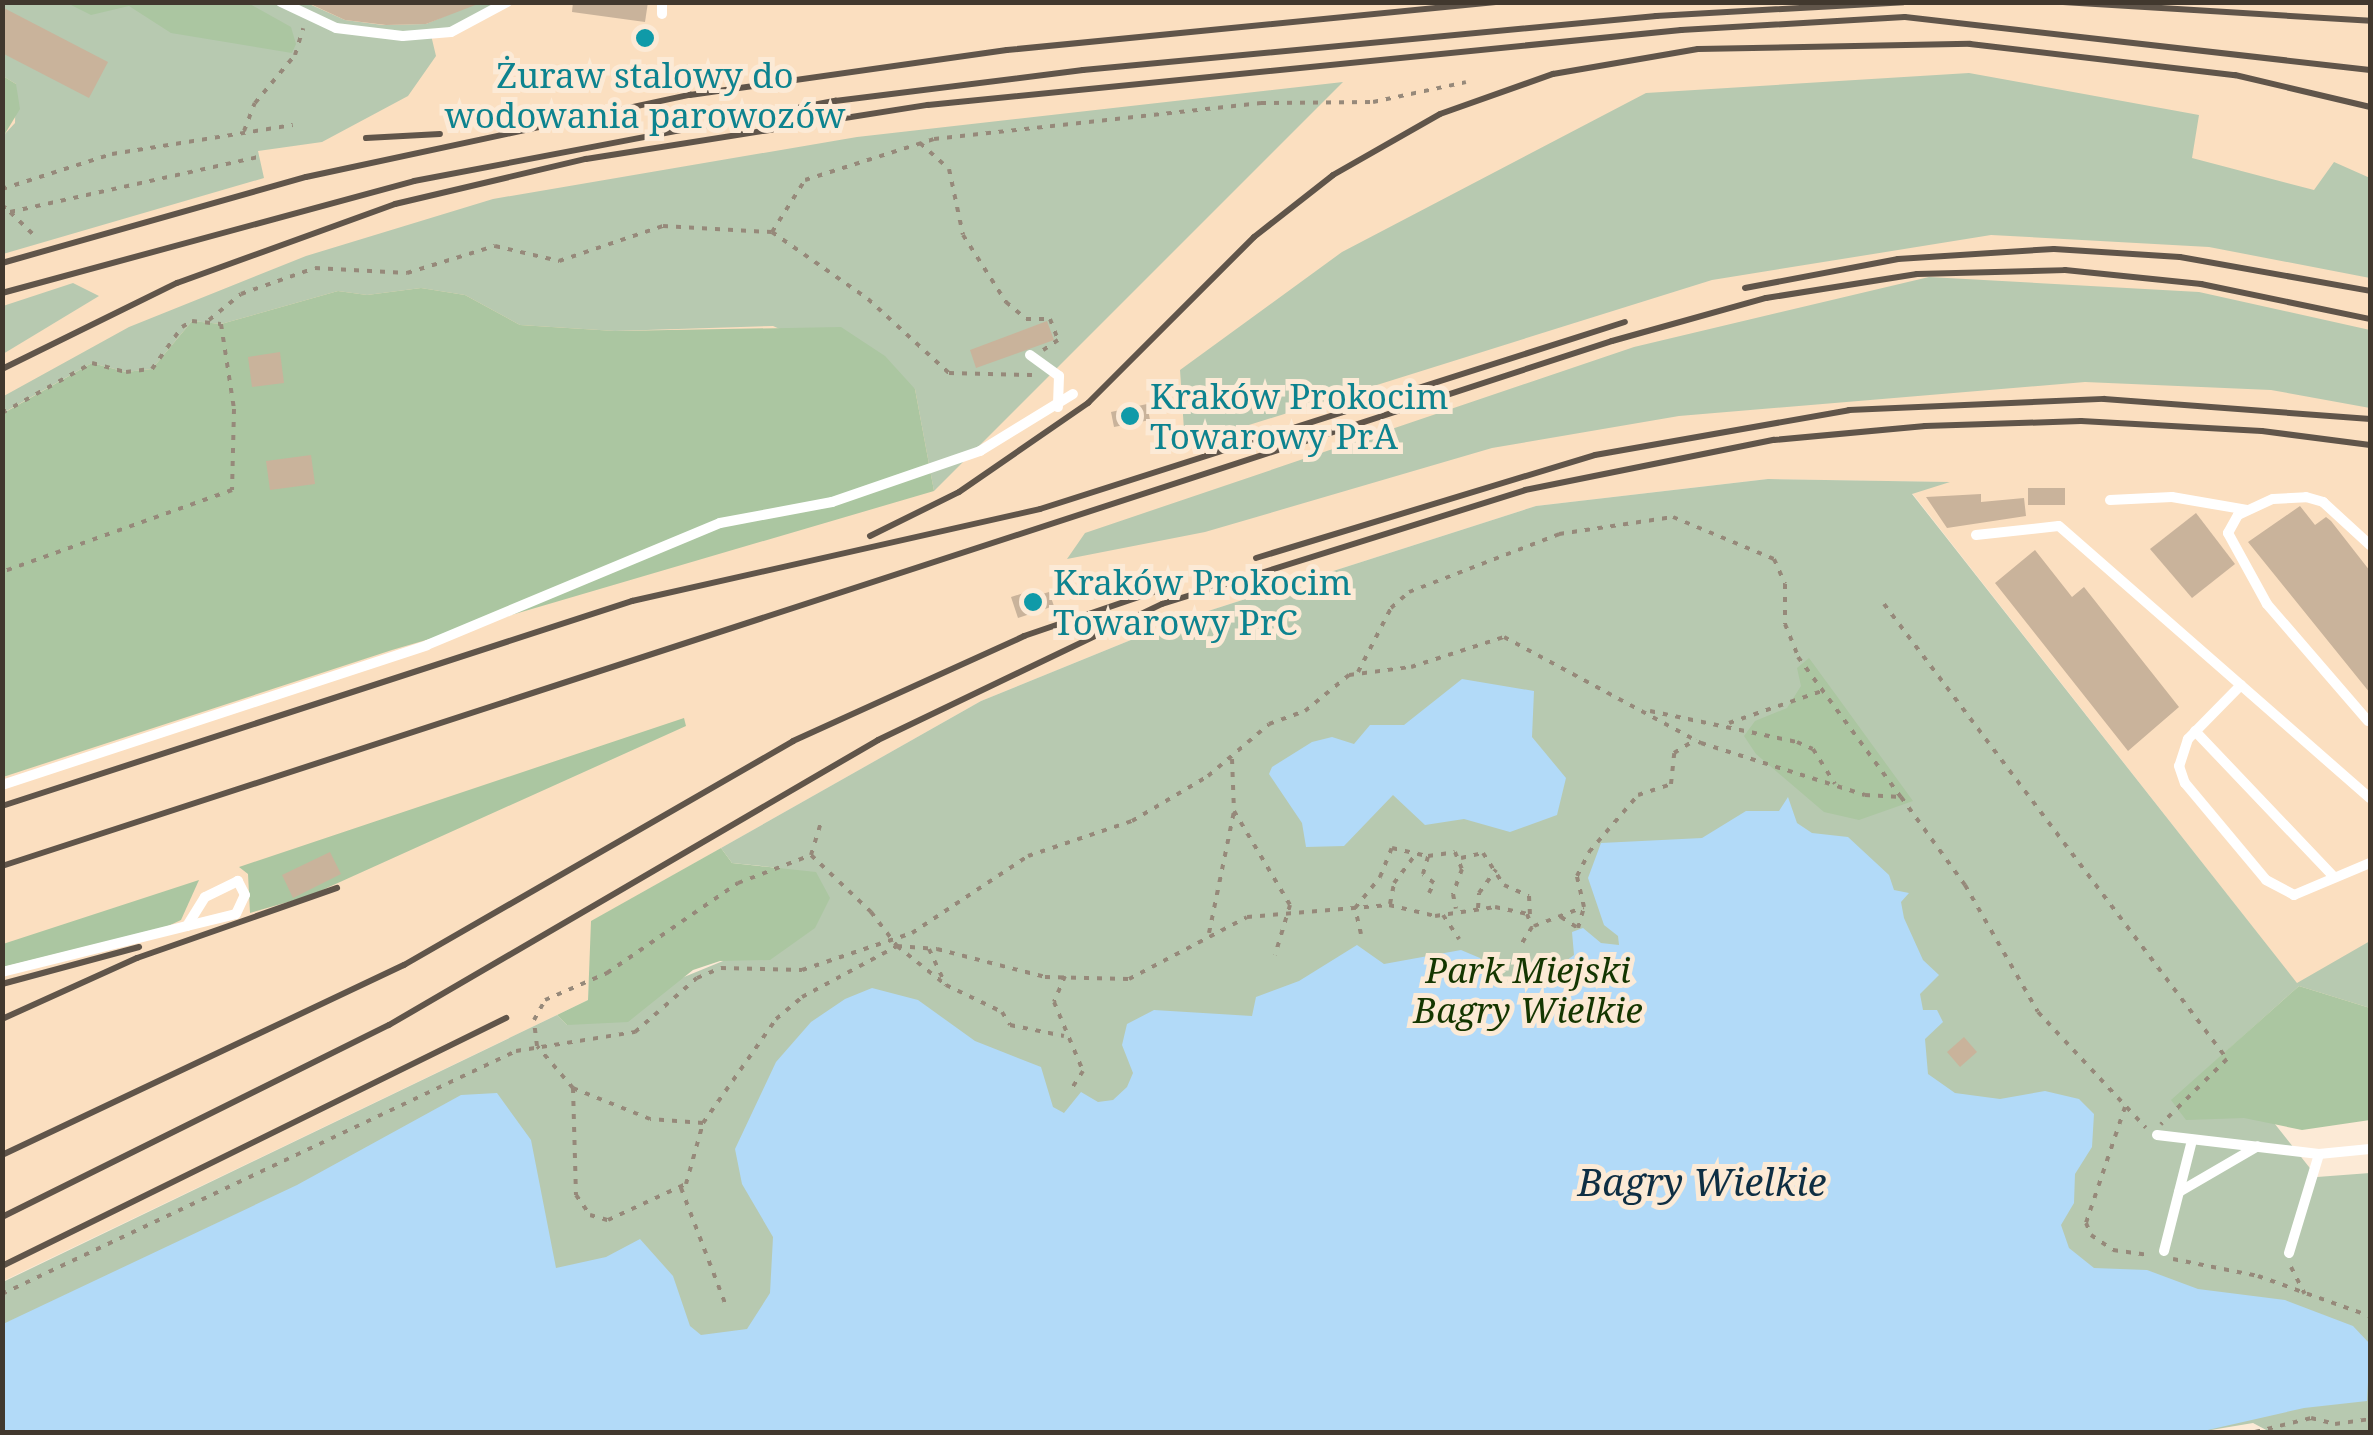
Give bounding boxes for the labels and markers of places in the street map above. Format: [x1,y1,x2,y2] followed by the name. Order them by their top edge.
[634,27,656,49] marker: Żuraw stalowy do wodowania parowozów
[445,54,845,136] place label: Żuraw stalowy do wodowania parowozów
[1150,375,1449,457] place label: Kraków Prokocim Towarowy PrA
[1119,405,1141,427] marker: Kraków Prokocim Towarowy PrA
[1053,561,1352,643] place label: Kraków Prokocim Towarowy PrC
[1022,591,1044,613] marker: Kraków Prokocim Towarowy PrC

